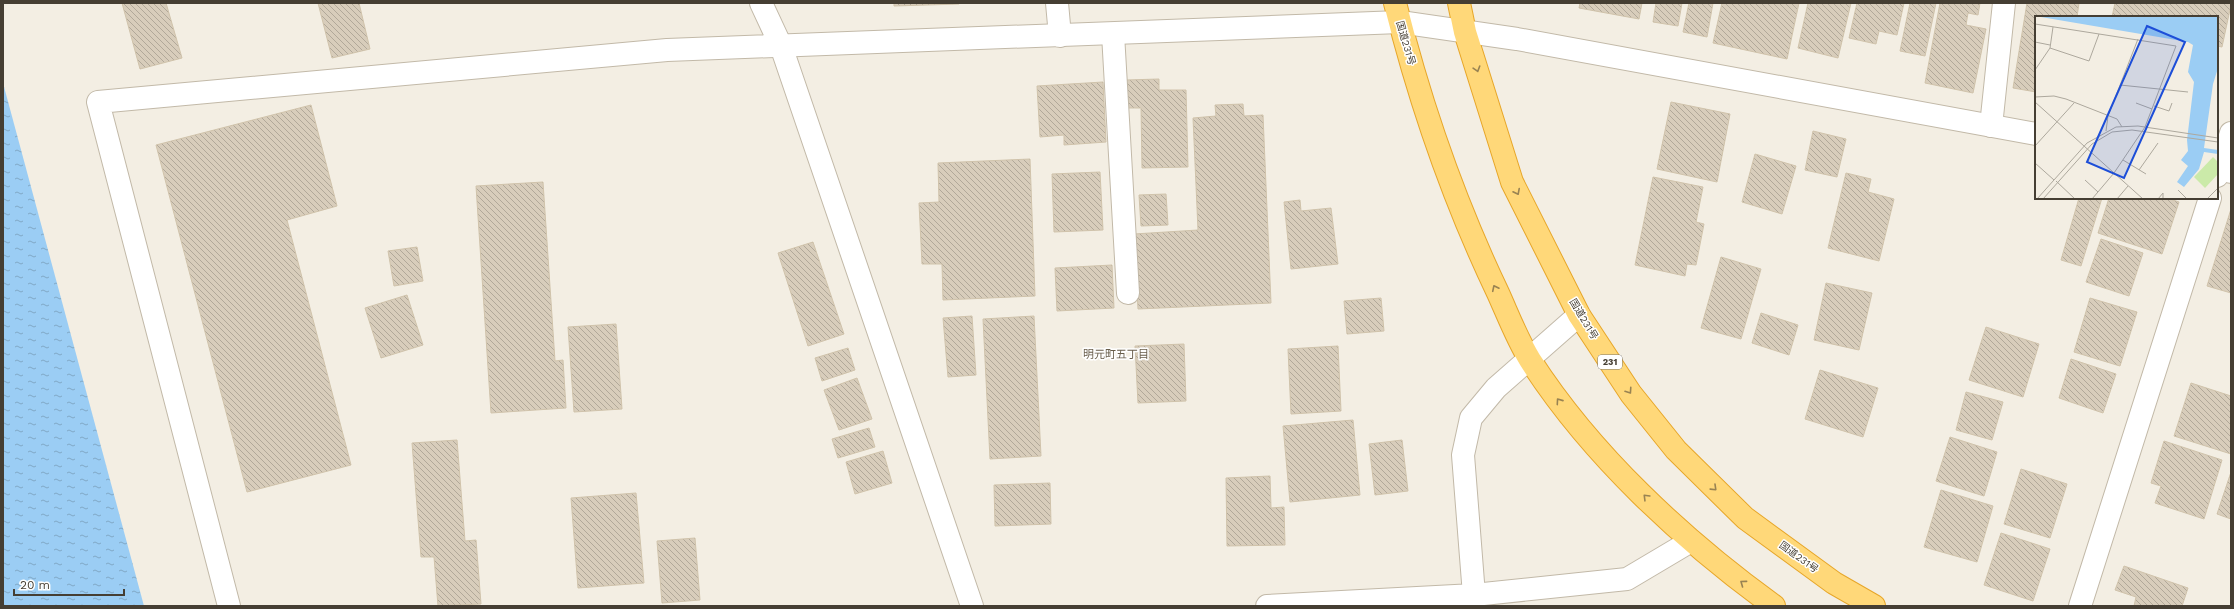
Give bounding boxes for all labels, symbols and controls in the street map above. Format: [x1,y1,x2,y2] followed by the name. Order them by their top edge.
[2035,16,2218,199] inset map
[1394,20,1418,66] street label: 国道231号
[1472,65,1481,72] one-way arrow
[1512,188,1520,195] one-way arrow
[1492,284,1500,292] one-way arrow
[1568,297,1600,341] street label: 国道231号
[1083,348,1149,361] district label: 明元町五丁目
[1598,355,1622,369] road number: 231
[1624,386,1631,393] one-way arrow
[1557,398,1564,405] one-way arrow
[1709,483,1717,491] one-way arrow
[1643,494,1651,502] one-way arrow
[1777,539,1821,575] street label: 国道231号
[14,571,124,597] scale bar
[20,578,50,592] text: 20 m
[1740,581,1747,588] one-way arrow

